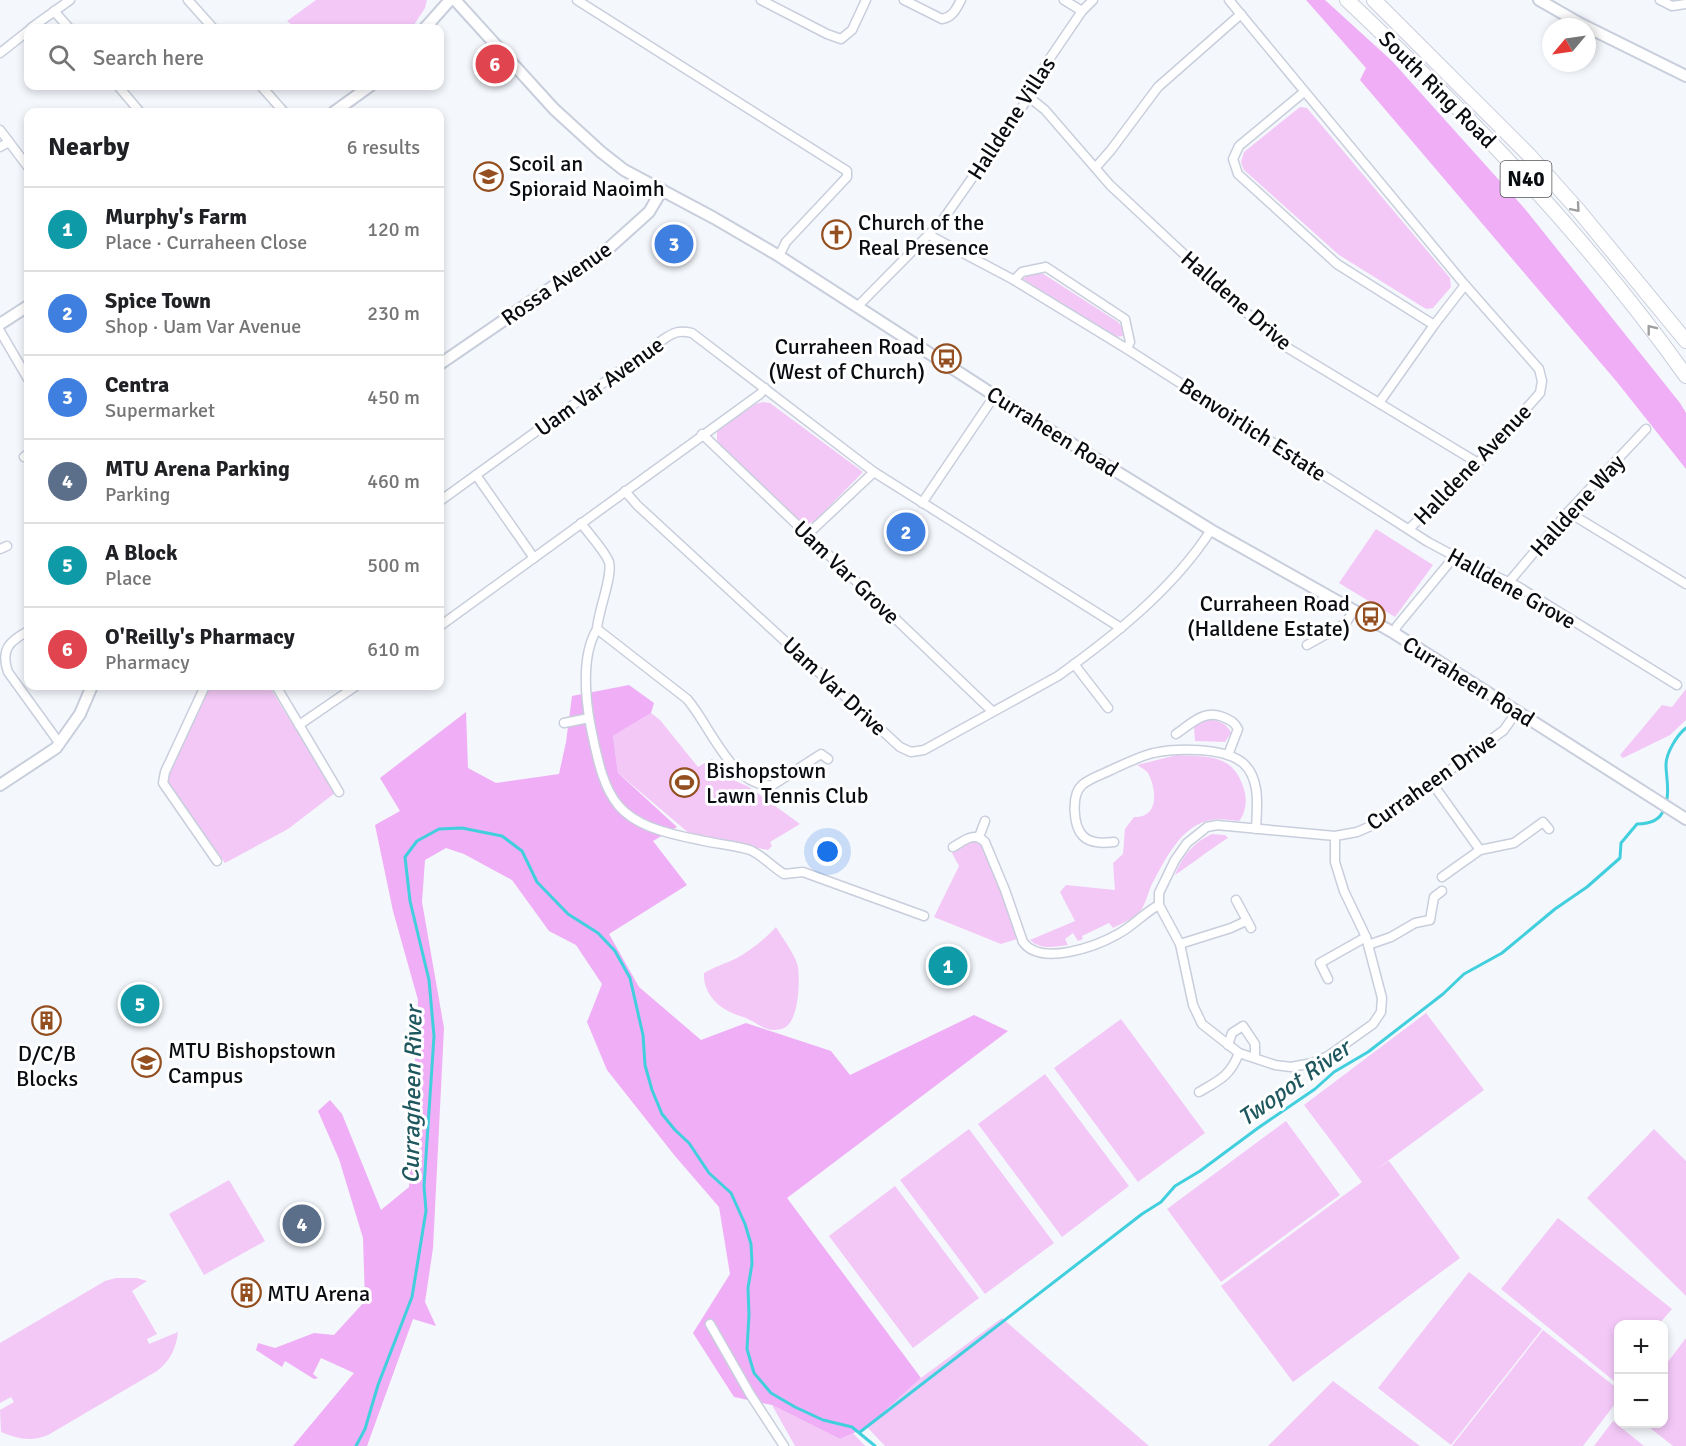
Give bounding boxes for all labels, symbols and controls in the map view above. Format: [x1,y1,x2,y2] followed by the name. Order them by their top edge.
[1542,18,1596,72] north arrow
[24,24,444,90] search box
[1373,25,1502,154] street label: South Ring Road
[45,41,78,74] icon: search
[476,42,514,86] pin: 6
[93,44,204,71] text: Search here
[962,52,1061,185] street label: Halldene Villas
[48,131,129,163] text: Nearby
[347,135,420,160] text: 6 results
[509,150,665,202] place label: Scoil an Spioraid Naoimh
[472,160,504,192] school or university icon: Scoil an Spioraid Naoimh
[1500,161,1552,197] road number: N40
[1569,201,1580,212] one-way arrow
[105,203,247,230] text: Murphy's Farm
[858,209,989,261] place label: Church of the Real Presence
[62,217,73,242] text: 1
[367,217,420,242] text: 120 m
[821,219,853,251] church icon: Church of the Real Presence
[654,222,694,266] pin: 3
[105,230,307,255] text: Place · Curraheen Close
[496,236,617,331] street label: Rossa Avenue
[1176,245,1298,356] street label: Halldene Drive
[105,287,211,314] text: Spice Town
[62,301,73,326] text: 2
[367,301,420,326] text: 230 m
[105,314,301,339] text: Shop · Uam Var Avenue
[1647,325,1658,336] one-way arrow
[530,331,669,442] street label: Uam Var Avenue
[769,333,925,385] place label: Curraheen Road (West of Church)
[930,343,962,375] bus stop icon: Curraheen Road (West of Church)
[105,371,169,398] text: Centra
[1174,372,1331,487] street label: Benvoirlich Estate
[982,380,1124,483] street label: Curraheen Road
[62,385,73,410] text: 3
[367,385,420,410] text: 450 m
[105,398,215,423] text: Supermarket
[1408,398,1537,531] street label: Halldene Avenue
[1524,448,1631,562] street label: Halldene Way
[105,455,290,482] text: MTU Arena Parking
[62,469,73,494] text: 4
[367,469,420,494] text: 460 m
[105,482,170,507] text: Parking
[886,510,926,554] pin: 2
[788,515,905,630] street label: Uam Var Grove
[105,539,178,566] text: A Block
[1443,542,1581,635] street label: Halldene Grove
[62,553,73,578] text: 5
[367,553,420,578] text: 500 m
[105,566,152,591] text: Place
[1187,590,1350,642] place label: Curraheen Road (Halldene Estate)
[1355,600,1387,632] bus stop icon: Curraheen Road (Halldene Estate)
[105,623,295,650] text: O'Reilly's Pharmacy
[1398,630,1540,733] street label: Curraheen Road
[777,631,892,742] street label: Uam Var Drive
[62,637,73,662] text: 6
[367,637,420,662] text: 610 m
[105,650,190,675] text: Pharmacy
[1361,727,1501,836] street label: Curraheen Drive
[706,757,868,809] place label: Bishopstown Lawn Tennis Club
[669,767,701,799] sports icon: Bishopstown Lawn Tennis Club
[813,837,842,866] your location
[928,944,968,988] pin: 1
[120,982,160,1026] pin: 5
[395,1003,429,1184] water label: Curragheen River
[31,1005,63,1037] building icon: D/C/B Blocks
[1232,1031,1359,1133] water label: Twopot River
[168,1037,336,1089] place label: MTU Bishopstown Campus
[16,1040,78,1092] place label: D/C/B Blocks
[131,1047,163,1079] school or university icon: MTU Bishopstown Campus
[282,1202,322,1246] pin: 4
[230,1277,262,1309] building icon: MTU Arena
[267,1280,370,1307] place label: MTU Arena
[1614,1320,1668,1428] map controls
[1614,1320,1668,1374] button: +
[1614,1374,1668,1428] button: −

